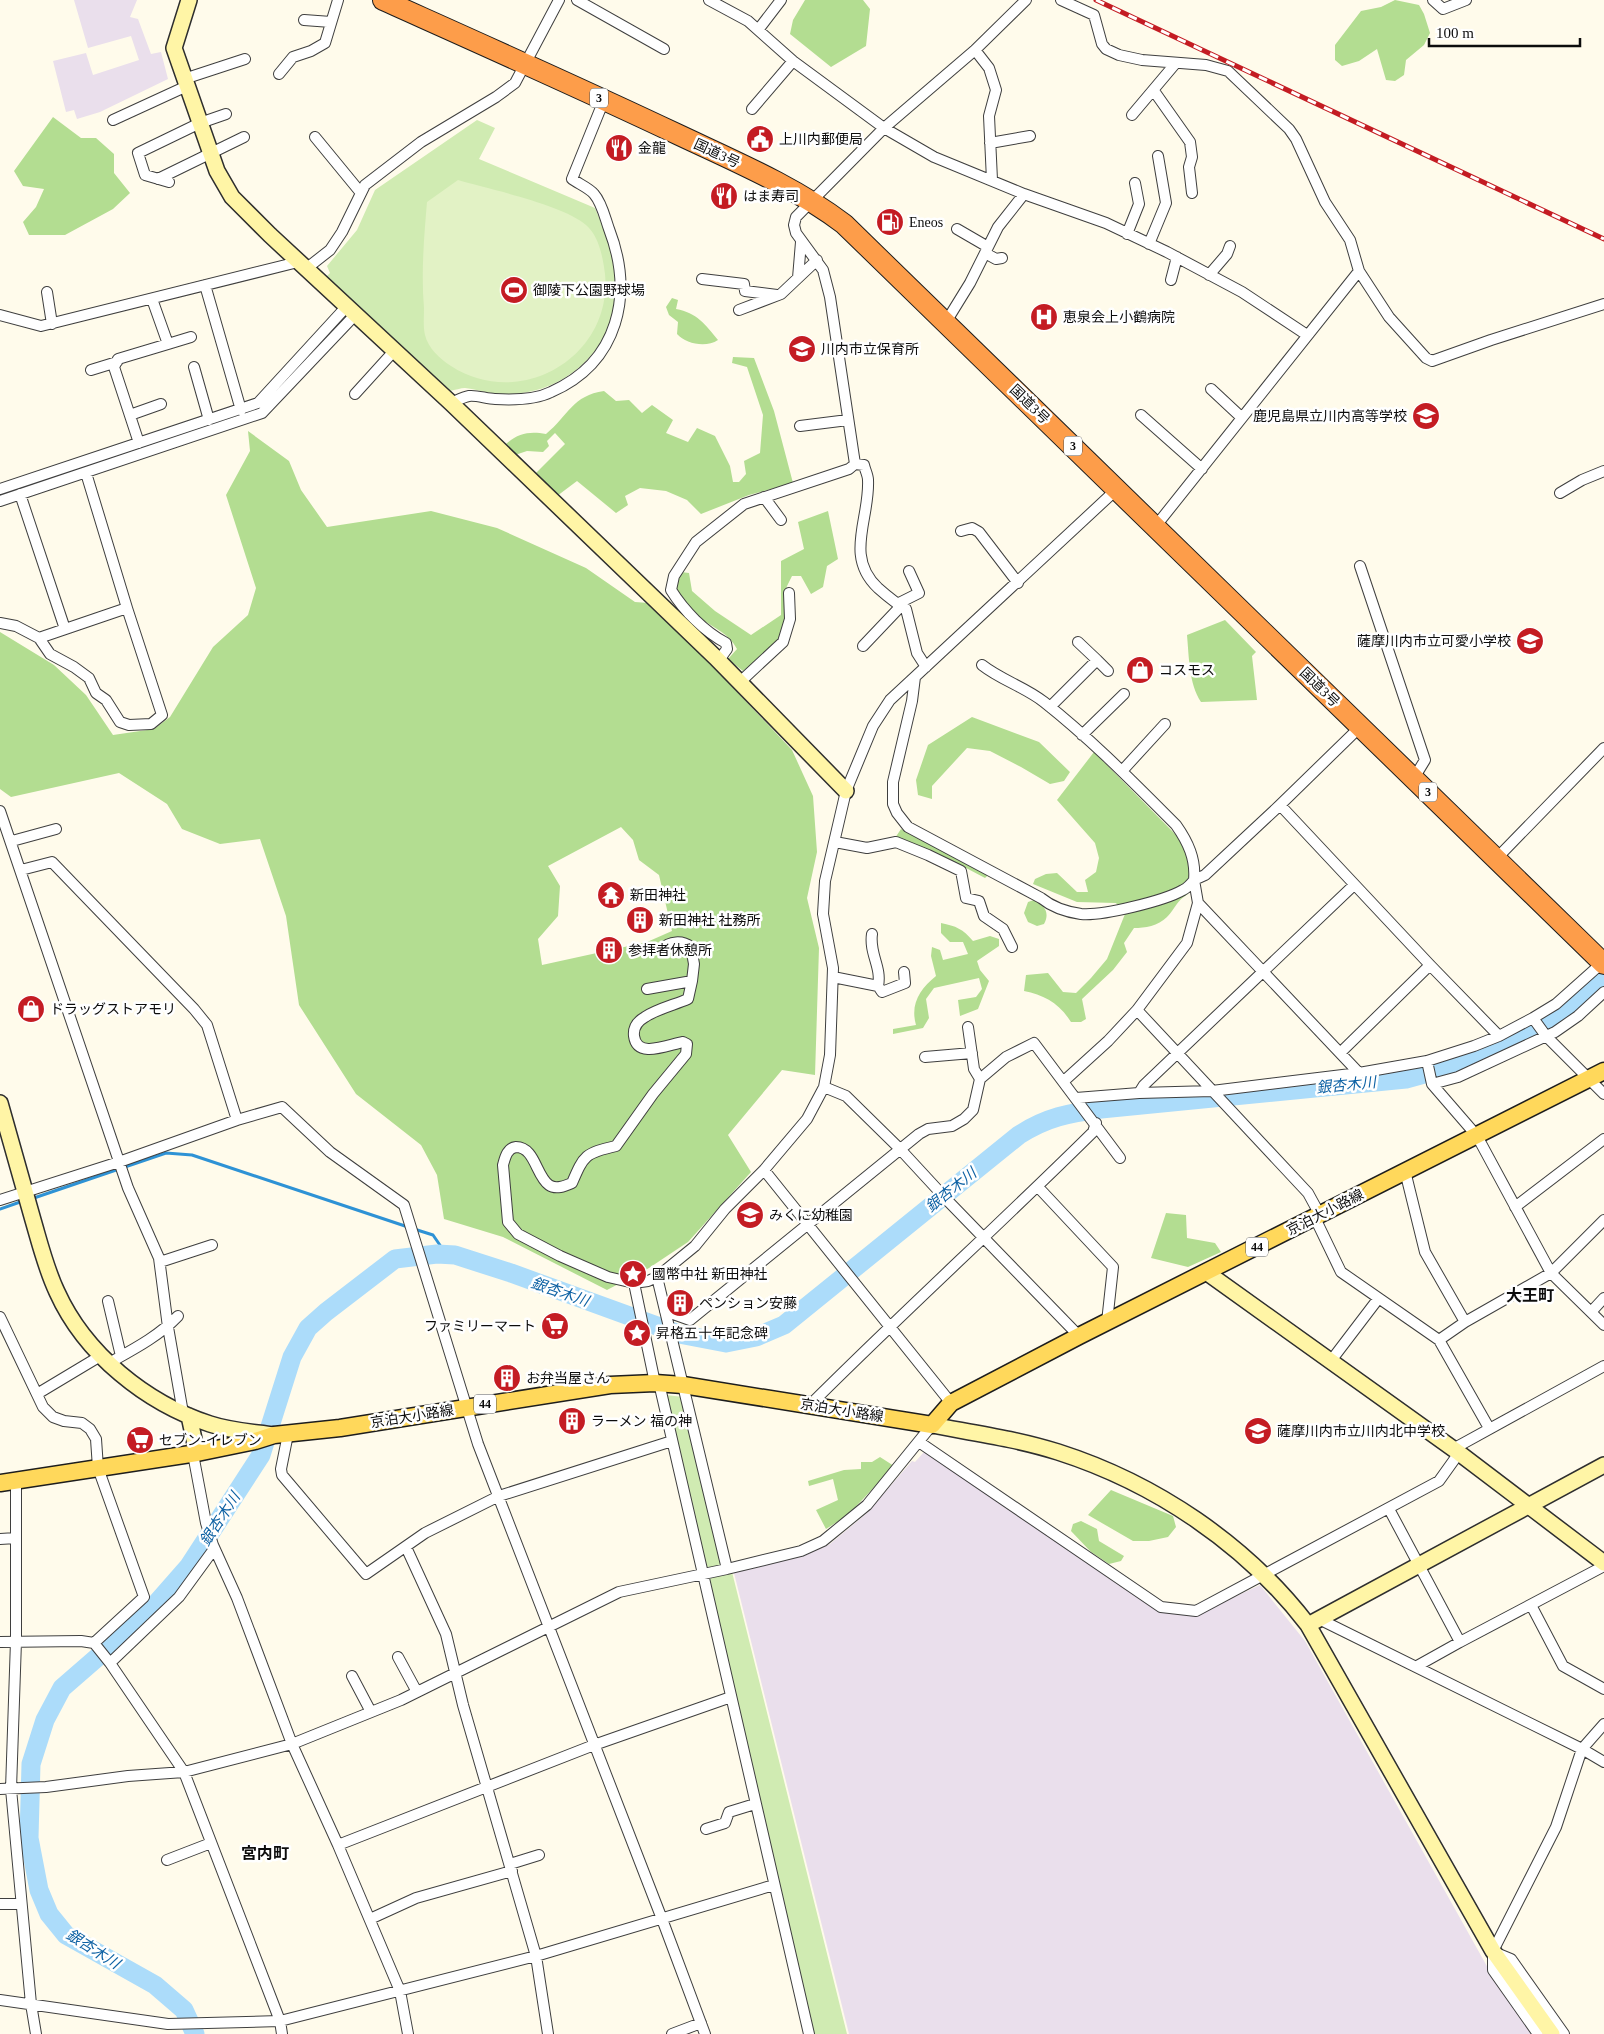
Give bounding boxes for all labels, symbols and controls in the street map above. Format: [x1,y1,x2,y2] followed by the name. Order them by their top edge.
[1429,15,1580,47] scale bar
[1436,25,1474,41] text: 100 m
[590,89,608,108] road number: 3
[745,124,775,154] public building icon: 上川内郵便局
[779,132,863,147] place label: 上川内郵便局
[604,133,634,163] restaurant icon: 金龍
[691,136,742,171] street label: 国道3号
[638,141,666,156] place label: 金龍
[709,181,739,211] restaurant icon: はま寿司
[743,189,799,204] place label: はま寿司
[875,207,905,237] fuel station icon: Eneos
[909,215,943,230] place label: Eneos
[499,275,529,305] sports icon: 御陵下公園野球場
[533,283,645,298] place label: 御陵下公園野球場
[1029,302,1059,332] hospital icon: 恵泉会上小鶴病院
[1063,309,1175,325] place label: 恵泉会上小鶴病院
[787,334,817,364] school or university icon: 川内市立保育所
[821,342,919,357] place label: 川内市立保育所
[1007,382,1052,427] street label: 国道3号
[1411,401,1441,431] school or university icon: 鹿児島県立川内高等学校
[1253,408,1407,424] place label: 鹿児島県立川内高等学校
[1064,436,1082,456] road number: 3
[1515,626,1545,656] school or university icon: 薩摩川内市立可愛小学校
[1357,634,1511,649] place label: 薩摩川内市立可愛小学校
[1125,655,1155,685] shop icon: コスモス
[1159,663,1215,678] place label: コスモス
[1297,665,1342,710] street label: 国道3号
[1419,782,1437,802] road number: 3
[596,880,626,910] temple icon: 新田神社
[630,888,686,903] place label: 新田神社
[625,905,655,935] building icon: 新田神社 社務所
[659,913,761,928] place label: 新田神社 社務所
[594,935,624,965] building icon: 参拝者休憩所
[628,942,712,958] place label: 参拝者休憩所
[16,994,46,1024] shop icon: ドラッグストアモリ
[50,1002,176,1017] place label: ドラッグストアモリ
[1315,1074,1379,1096] water label: 銀杏木川
[923,1164,981,1215] water label: 銀杏木川
[1284,1187,1366,1238] street label: 京泊大小路線
[735,1200,765,1230] school or university icon: みくに幼稚園
[769,1208,853,1223] place label: みくに幼稚園
[1246,1238,1268,1256] road number: 44
[618,1259,648,1289] place icon: 國幣中社 新田神社
[652,1266,768,1282] place label: 國幣中社 新田神社
[529,1275,593,1310] water label: 銀杏木川
[1506,1287,1554,1304] district label: 大王町
[665,1288,695,1318] building icon: ペンション安藤
[699,1296,797,1311] place label: ペンション安藤
[540,1311,570,1341] supermarket icon: ファミリーマート
[622,1318,652,1348] place icon: 昇格五十年記念碑
[424,1319,536,1334] place label: ファミリーマート
[656,1325,768,1341] place label: 昇格五十年記念碑
[492,1363,522,1393] building icon: お弁当屋さん
[526,1370,610,1386] place label: お弁当屋さん
[474,1395,496,1414] road number: 44
[799,1397,885,1424] street label: 京泊大小路線
[369,1403,455,1430] street label: 京泊大小路線
[557,1406,587,1436] building icon: ラーメン 福の神
[591,1414,692,1429] place label: ラーメン 福の神
[1243,1416,1273,1446] school or university icon: 薩摩川内市立川内北中学校
[1277,1423,1445,1439] place label: 薩摩川内市立川内北中学校
[125,1425,155,1455] supermarket icon: セブン-イレブン
[159,1432,262,1448] place label: セブン-イレブン
[197,1488,244,1549] water label: 銀杏木川
[241,1845,289,1862] district label: 宮内町
[63,1926,124,1973] water label: 銀杏木川

